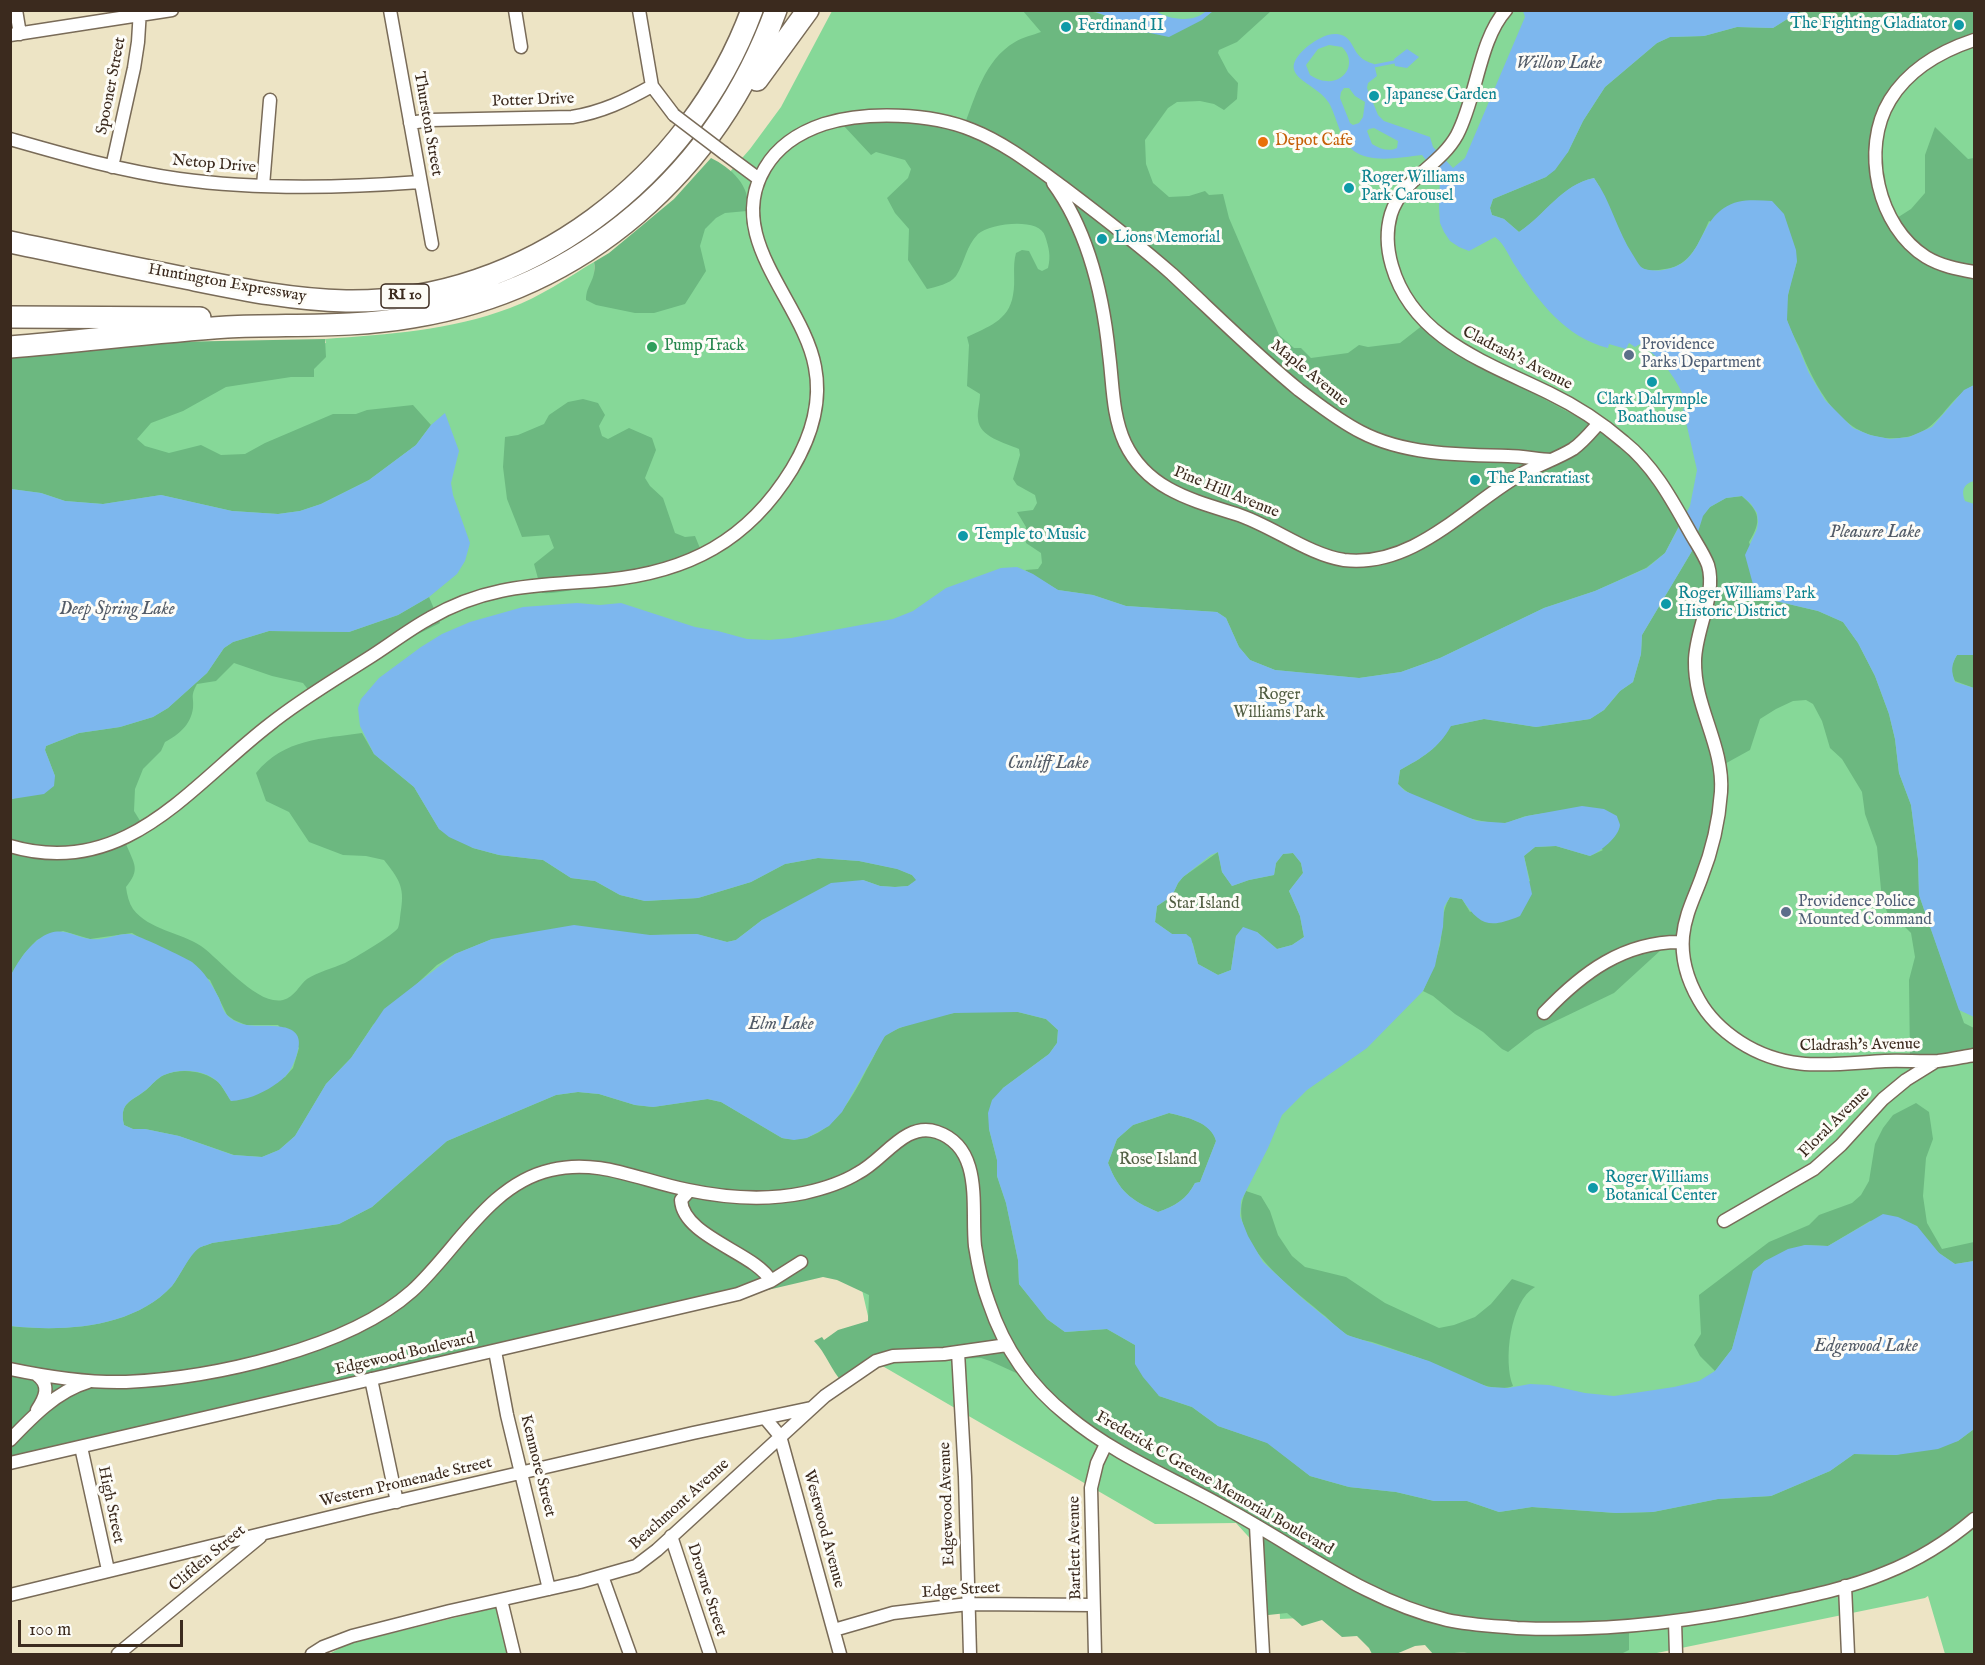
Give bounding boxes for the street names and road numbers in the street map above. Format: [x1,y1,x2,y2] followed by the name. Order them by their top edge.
[93,36,131,136] street label: Spooner Street
[408,70,446,178] street label: Thurston Street
[491,90,575,112] street label: Potter Drive
[171,152,257,178] street label: Netop Drive
[146,261,308,307] street label: Huntington Expressway
[381,284,429,308] road number: RI 10
[1459,323,1575,395] street label: Cladrash's Avenue
[1266,337,1352,411] street label: Maple Avenue
[1170,463,1282,523] street label: Pine Hill Avenue
[1800,1035,1920,1057] street label: Cladrash's Avenue
[1795,1083,1875,1163] street label: Floral Avenue
[333,1330,477,1380] street label: Edgewood Boulevard
[1092,1408,1336,1560] street label: Frederick C Greene Memorial Boulevard
[515,1413,559,1519] street label: Kenmore Street
[936,1442,960,1566] street label: Edgewood Avenue
[318,1454,494,1512] street label: Western Promenade Street
[626,1455,734,1555] street label: Beachmont Avenue
[92,1465,128,1545] street label: High Street
[798,1468,848,1590] street label: Westwood Avenue
[1065,1496,1087,1600] street label: Bartlett Avenue
[166,1522,250,1596] street label: Clifden Street
[682,1541,730,1639] street label: Drowne Street
[921,1579,1001,1603] street label: Edge Street

